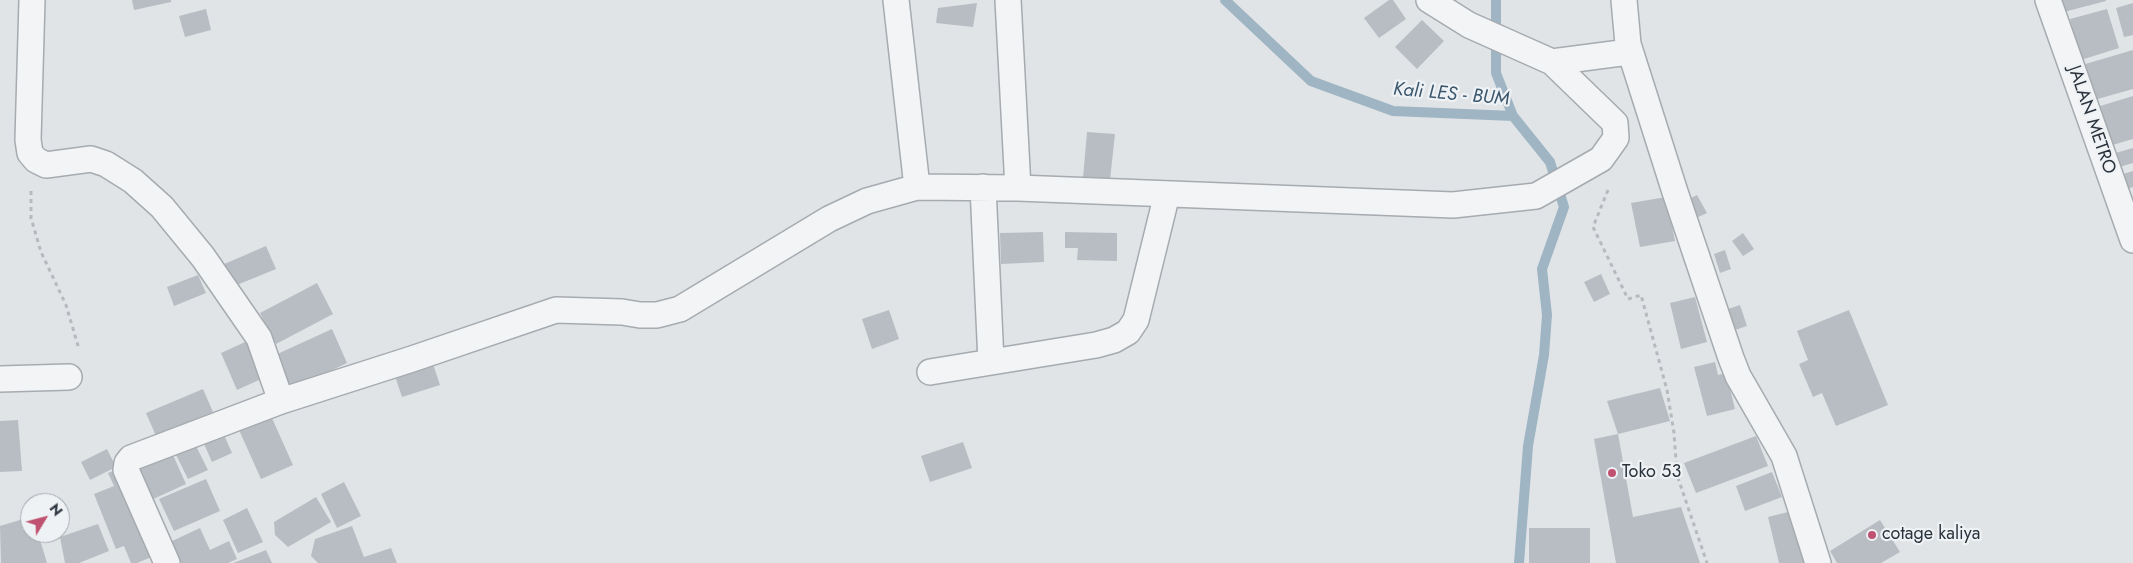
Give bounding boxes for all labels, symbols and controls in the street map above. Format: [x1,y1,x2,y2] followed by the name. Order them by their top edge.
[2062,63,2120,177] street label: JALAN METRO
[1392,79,1510,111] water label: Kali LES - BUM
[1622,462,1681,484] place label: Toko 53
[1606,467,1618,479] marker: Toko 53
[20,493,70,543] north arrow
[45,499,68,520] text: N
[1882,524,1980,546] place label: cotage kaliya
[1866,529,1878,541] marker: cotage kaliya

